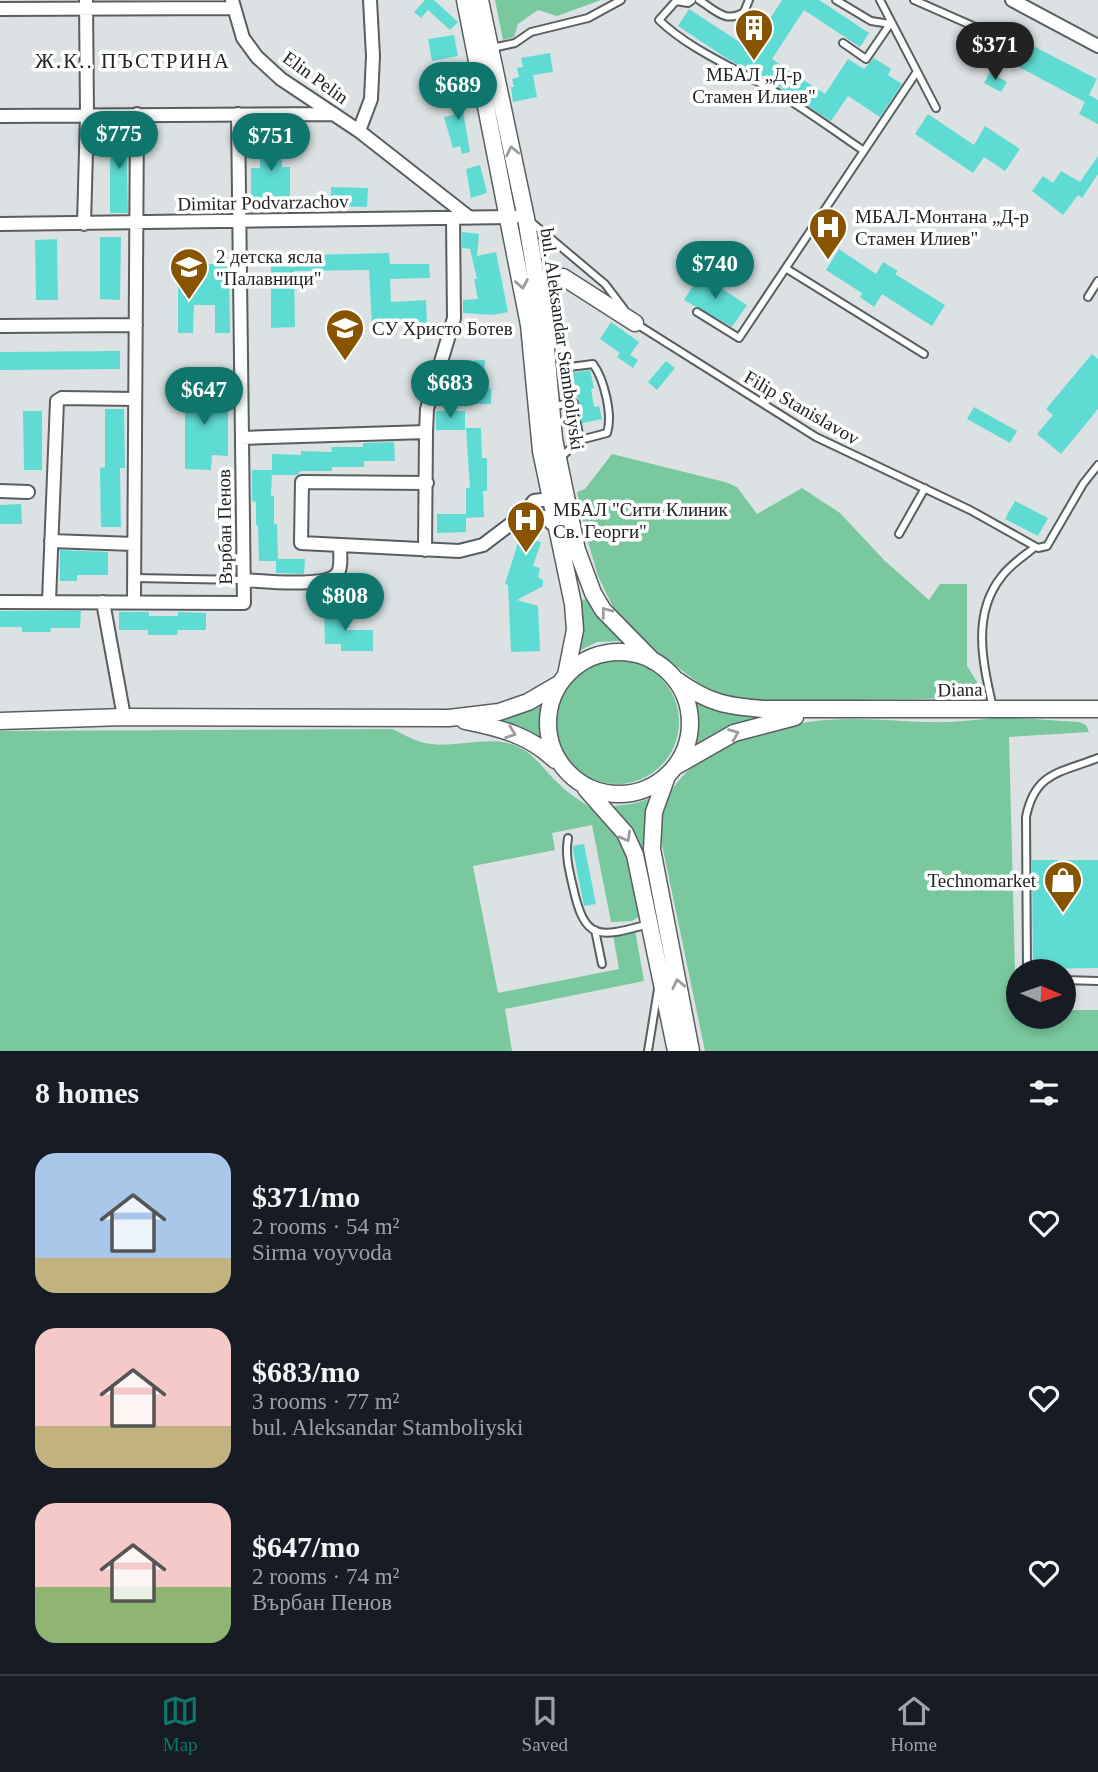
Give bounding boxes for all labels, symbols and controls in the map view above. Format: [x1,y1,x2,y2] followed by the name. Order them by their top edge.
[733,7,775,62] building icon: МБАЛ „Д-р Стамен Илиев"
[954,22,1036,82] pin: $371
[972,32,1018,57] text: $371
[279,47,353,108] street label: Elin Pelin
[35,49,231,73] district label: Ж.К.. ПЪСТРИНА
[417,62,499,122] pin: $689
[692,64,816,107] place label: МБАЛ „Д-р Стамен Илиев"
[435,72,481,97] text: $689
[78,111,160,171] pin: $775
[230,114,312,173] pin: $751
[96,121,142,146] text: $775
[248,123,294,148] text: $751
[505,145,520,157] one-way arrow
[177,190,349,214] street label: Dimitar Podvarzachov
[807,206,849,261] hospital icon: МБАЛ-Монтана „Д-р Стамен Илиев"
[855,206,1029,249] place label: МБАЛ-Монтана „Д-р Стамен Илиев"
[536,227,589,452] street label: bul. Aleksandar Stamboliyski
[674,242,756,301] pin: $740
[168,246,210,301] school or university icon: 2 детска ясла "Палавници"
[216,246,323,289] place label: 2 детска ясла "Палавници"
[692,251,738,276] text: $740
[514,278,529,290] one-way arrow
[324,307,366,362] school or university icon: СУ Христо Ботев
[372,318,513,339] place label: СУ Христо Ботев
[409,360,491,420] pin: $683
[740,366,863,449] street label: Filip Stanislavov
[163,368,245,427] pin: $647
[427,370,473,395] text: $683
[181,377,227,402] text: $647
[213,469,236,585] street label: Върбан Пенов
[505,499,547,554] hospital icon: МБАЛ "Сити Клиник Св. Георги"
[553,499,728,542] place label: МБАЛ "Сити Клиник Св. Георги"
[304,574,386,633] pin: $808
[322,583,368,608] text: $808
[601,607,614,620] one-way arrow
[937,679,983,700] street label: Diana
[505,725,517,739] one-way arrow
[727,728,739,742] one-way arrow
[617,829,631,842] one-way arrow
[1042,859,1084,914] shop icon: Technomarket
[928,870,1037,891] place label: Technomarket
[1006,959,1076,1029] north arrow
[1006,959,1076,1029] map controls
[671,978,686,990] one-way arrow
[1025,1074,1063,1112] icon: filters
[35,1076,139,1109] text: 8 homes
[252,1180,360,1213] text: $371/mo
[91,1181,175,1265] icon: home
[1025,1204,1063,1242] icon: heart
[252,1214,399,1239] text: 2 rooms · 54 m²
[252,1240,392,1265] text: Sirma voyvoda
[252,1355,360,1388] text: $683/mo
[91,1356,175,1440] icon: home
[1025,1379,1063,1417] icon: heart
[252,1389,399,1414] text: 3 rooms · 77 m²
[252,1415,524,1440] text: bul. Aleksandar Stamboliyski
[252,1530,360,1563] text: $647/mo
[91,1531,175,1615] icon: home
[1025,1554,1063,1592] icon: heart
[252,1564,399,1589] text: 2 rooms · 74 m²
[252,1590,392,1615] text: Върбан Пенов
[161,1692,199,1756] tab: Map
[522,1692,568,1756] tab: Saved
[890,1692,937,1756] tab: Home

